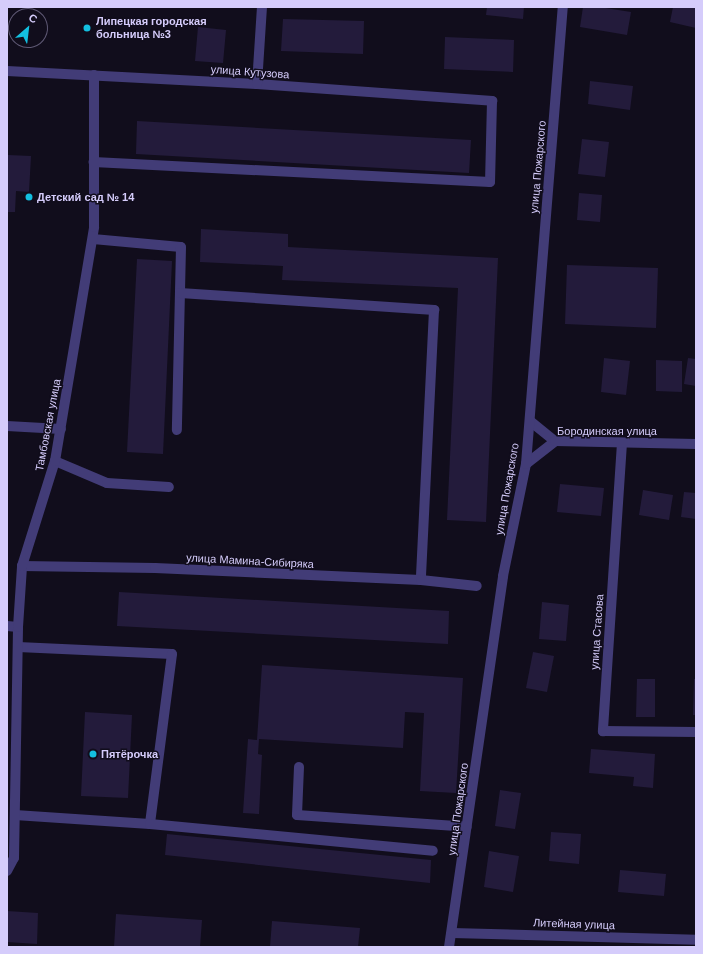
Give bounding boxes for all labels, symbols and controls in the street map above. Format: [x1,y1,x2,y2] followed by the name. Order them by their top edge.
[8,8,48,48] north arrow
[27,11,39,25] text: С
[96,15,207,41] place label: Липецкая городская больница №3
[81,22,93,34] marker: Липецкая городская больница №3
[210,63,290,81] street label: улица Кутузова
[527,120,549,214] street label: улица Пожарского
[37,190,134,204] place label: Детский сад № 14
[24,192,34,202] marker: Детский сад № 14
[33,378,63,472] street label: Тамбовская улица
[557,424,657,438] street label: Бородинская улица
[492,442,522,536] street label: улица Пожарского
[186,551,314,571] street label: улица Мамина-Сибиряка
[588,594,606,670] street label: улица Стасова
[101,747,158,761] place label: Пятёрочка
[88,749,98,759] marker: Пятёрочка
[445,762,471,856] street label: улица Пожарского
[533,916,615,932] street label: Литейная улица

